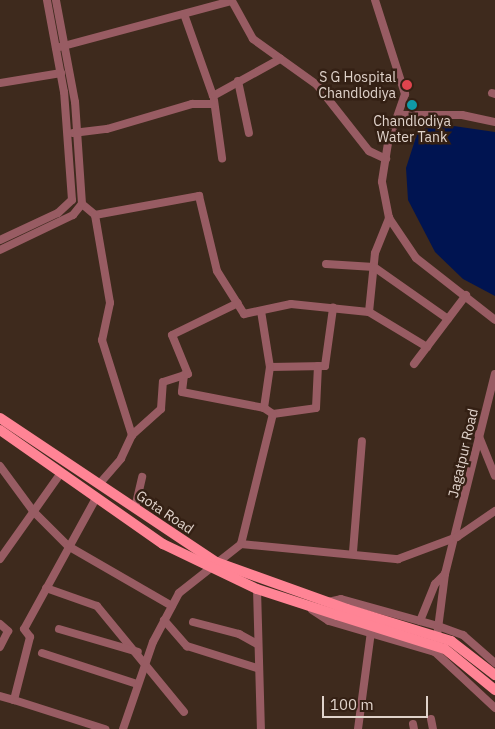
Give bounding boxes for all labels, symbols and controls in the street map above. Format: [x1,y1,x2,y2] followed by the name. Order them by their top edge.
[318,69,396,102] place label: S G Hospital Chandlodiya
[400,78,414,92] marker: S G Hospital Chandlodiya
[406,99,418,111] marker: Chandlodiya Water Tank
[373,113,451,146] place label: Chandlodiya Water Tank
[445,407,481,499] street label: Jagatpur Road
[133,487,197,537] street label: Gota Road
[325,686,431,718] scale bar
[330,695,374,714] text: 100 m

